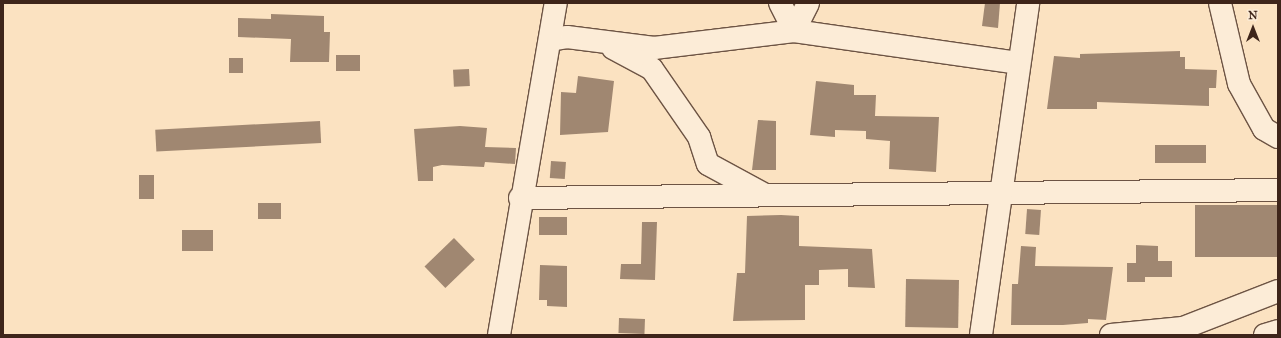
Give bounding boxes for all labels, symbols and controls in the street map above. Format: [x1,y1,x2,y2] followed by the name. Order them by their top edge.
[1233,8,1273,48] north arrow
[1248,9,1258,22] text: N

